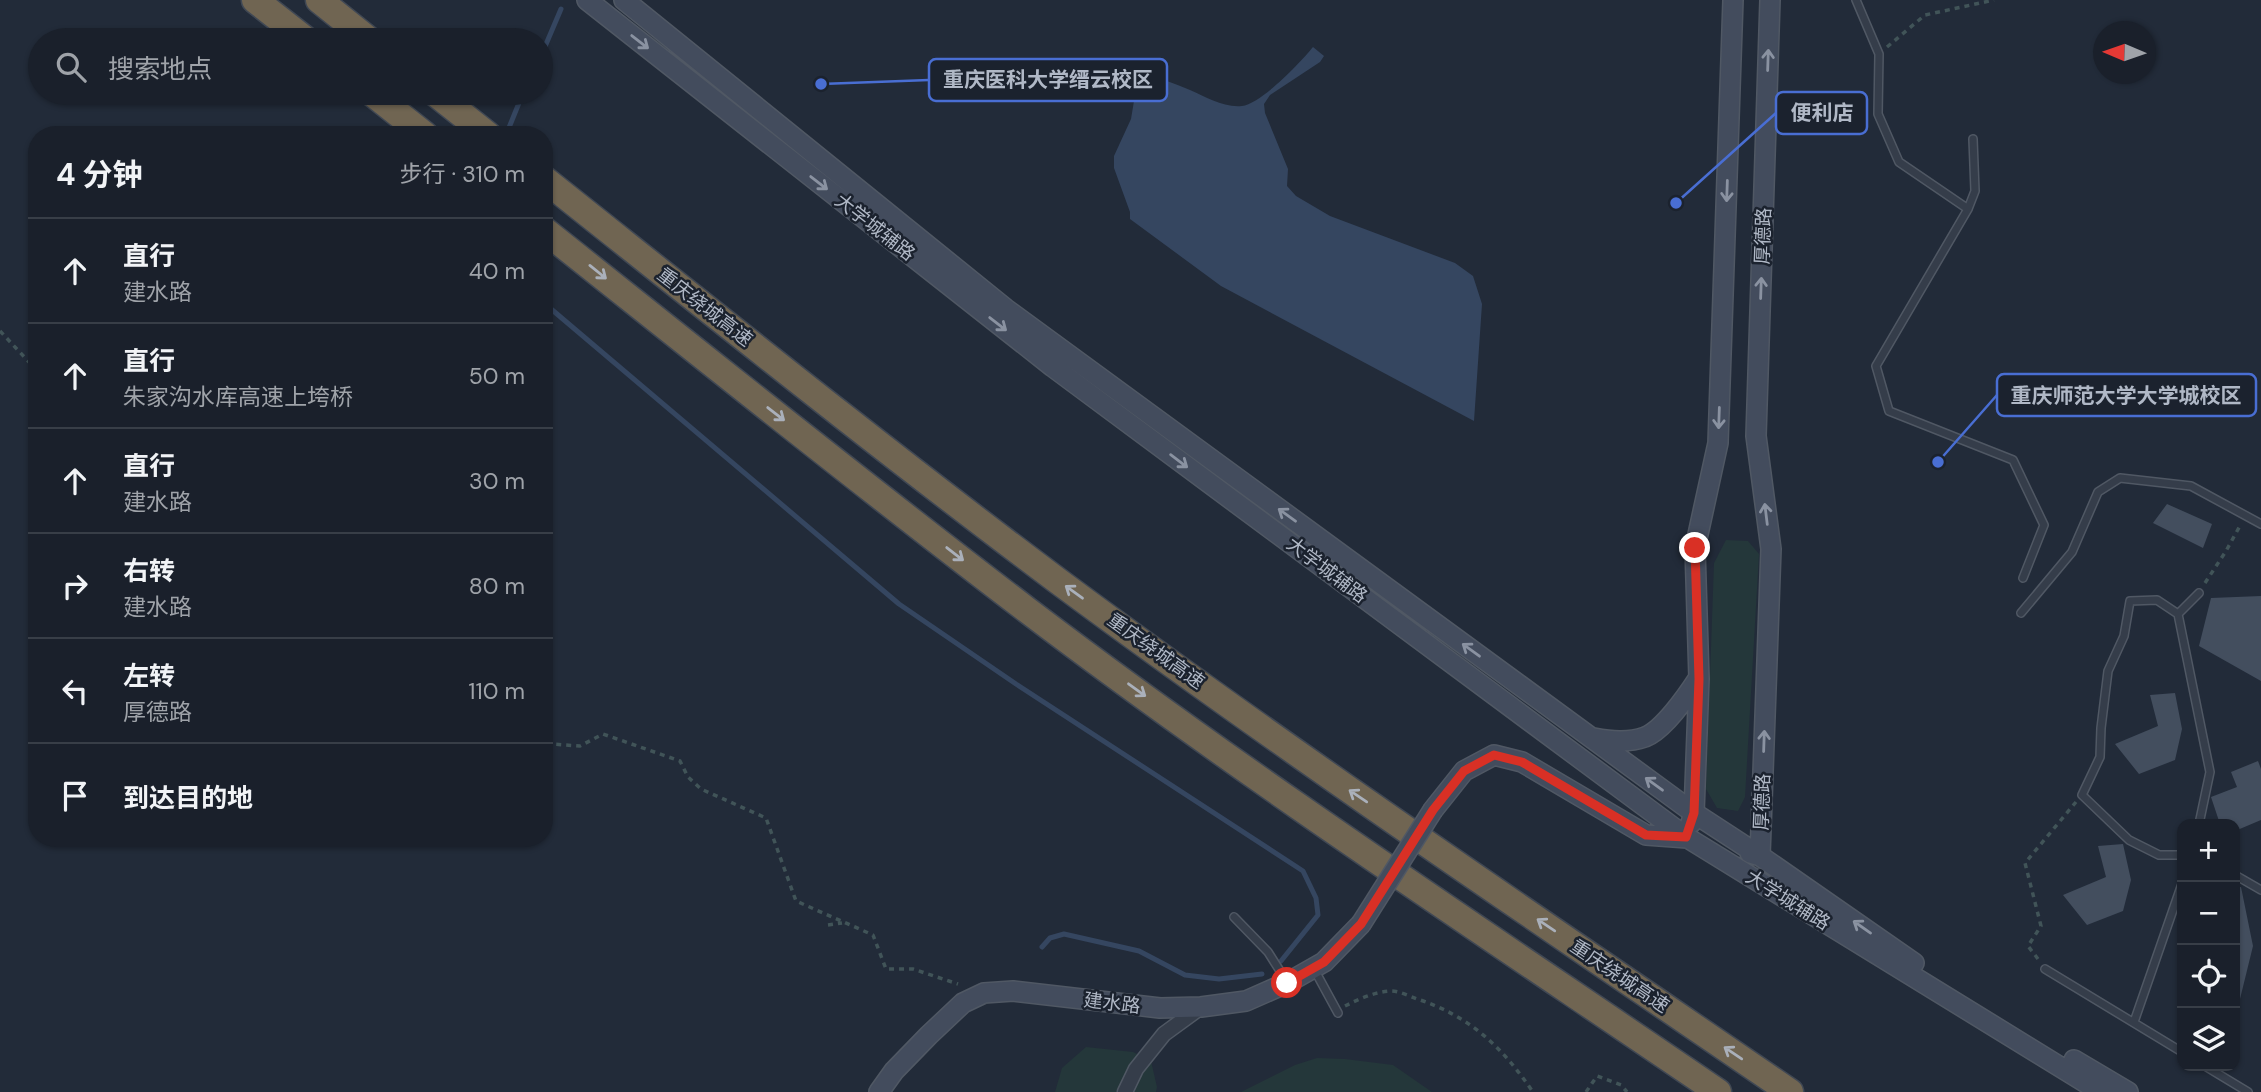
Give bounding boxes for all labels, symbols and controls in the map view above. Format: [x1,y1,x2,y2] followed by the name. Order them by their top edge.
[2093,21,2156,84] north arrow
[28,28,553,105] search box
[631,35,649,50] one-way arrow
[52,48,90,86] icon: search
[1761,49,1775,72] one-way arrow
[108,52,212,86] text: 搜索地点
[929,59,1167,101] callout: 重庆医科大学缙云校区
[943,66,1153,94] text: 重庆医科大学缙云校区
[1776,92,1867,134] callout: 便利店
[1791,99,1854,127] text: 便利店
[56,155,143,194] text: 4 分钟
[399,159,525,189] text: 步行 · 310 m
[809,175,828,190] one-way arrow
[1720,179,1733,202] one-way arrow
[830,188,920,266] street label: 大学城辅路
[1750,207,1776,265] street label: 厚德路
[123,239,175,273] text: 直行
[56,252,94,290] icon: ahead
[469,256,525,286] text: 40 m
[652,262,758,352] street label: 重庆绕城高速
[588,265,606,280] one-way arrow
[1754,276,1768,299] one-way arrow
[123,277,192,307] text: 建水路
[988,316,1007,331] one-way arrow
[123,344,175,378] text: 直行
[56,357,94,395] icon: ahead
[469,361,525,391] text: 50 m
[1997,374,2256,416] callout: 重庆师范大学大学城校区
[123,382,353,412] text: 朱家沟水库高速上垮桥
[2011,382,2242,410] text: 重庆师范大学大学城校区
[1713,406,1726,429] one-way arrow
[766,407,784,422] one-way arrow
[123,449,175,483] text: 直行
[1169,453,1188,468] one-way arrow
[56,462,94,500] icon: ahead
[469,466,525,496] text: 30 m
[123,487,192,517] text: 建水路
[1760,504,1773,526] one-way arrow
[1278,508,1297,522] one-way arrow
[1282,531,1372,609] street label: 大学城辅路
[1679,532,1710,563] route end
[945,546,964,561] one-way arrow
[123,554,175,588] text: 右转
[56,567,94,605] icon: right
[469,571,525,601] text: 80 m
[1065,585,1084,599] one-way arrow
[123,592,192,622] text: 建水路
[1103,607,1209,695] street label: 重庆绕城高速
[1462,642,1481,657] one-way arrow
[123,659,175,693] text: 左转
[56,672,94,710] icon: left
[468,676,525,706] text: 110 m
[1127,683,1146,697] one-way arrow
[123,697,192,727] text: 厚德路
[1757,730,1771,753] one-way arrow
[1749,773,1775,831] street label: 厚德路
[56,777,94,815] icon: arrive
[1645,777,1664,791] one-way arrow
[123,781,253,815] text: 到达目的地
[1349,789,1368,804] one-way arrow
[2177,819,2240,1071] map controls
[2177,819,2240,882] button: +
[1741,864,1835,936] street label: 大学城辅路
[2177,882,2240,945] button: −
[1537,918,1556,932] one-way arrow
[1853,920,1872,934] one-way arrow
[1566,934,1674,1018] street label: 重庆绕城高速
[2177,945,2240,1008] button: locate
[1271,967,1302,998] route start
[1082,987,1142,1019] street label: 建水路
[2177,1008,2240,1071] button: layers
[1724,1046,1744,1060] one-way arrow

